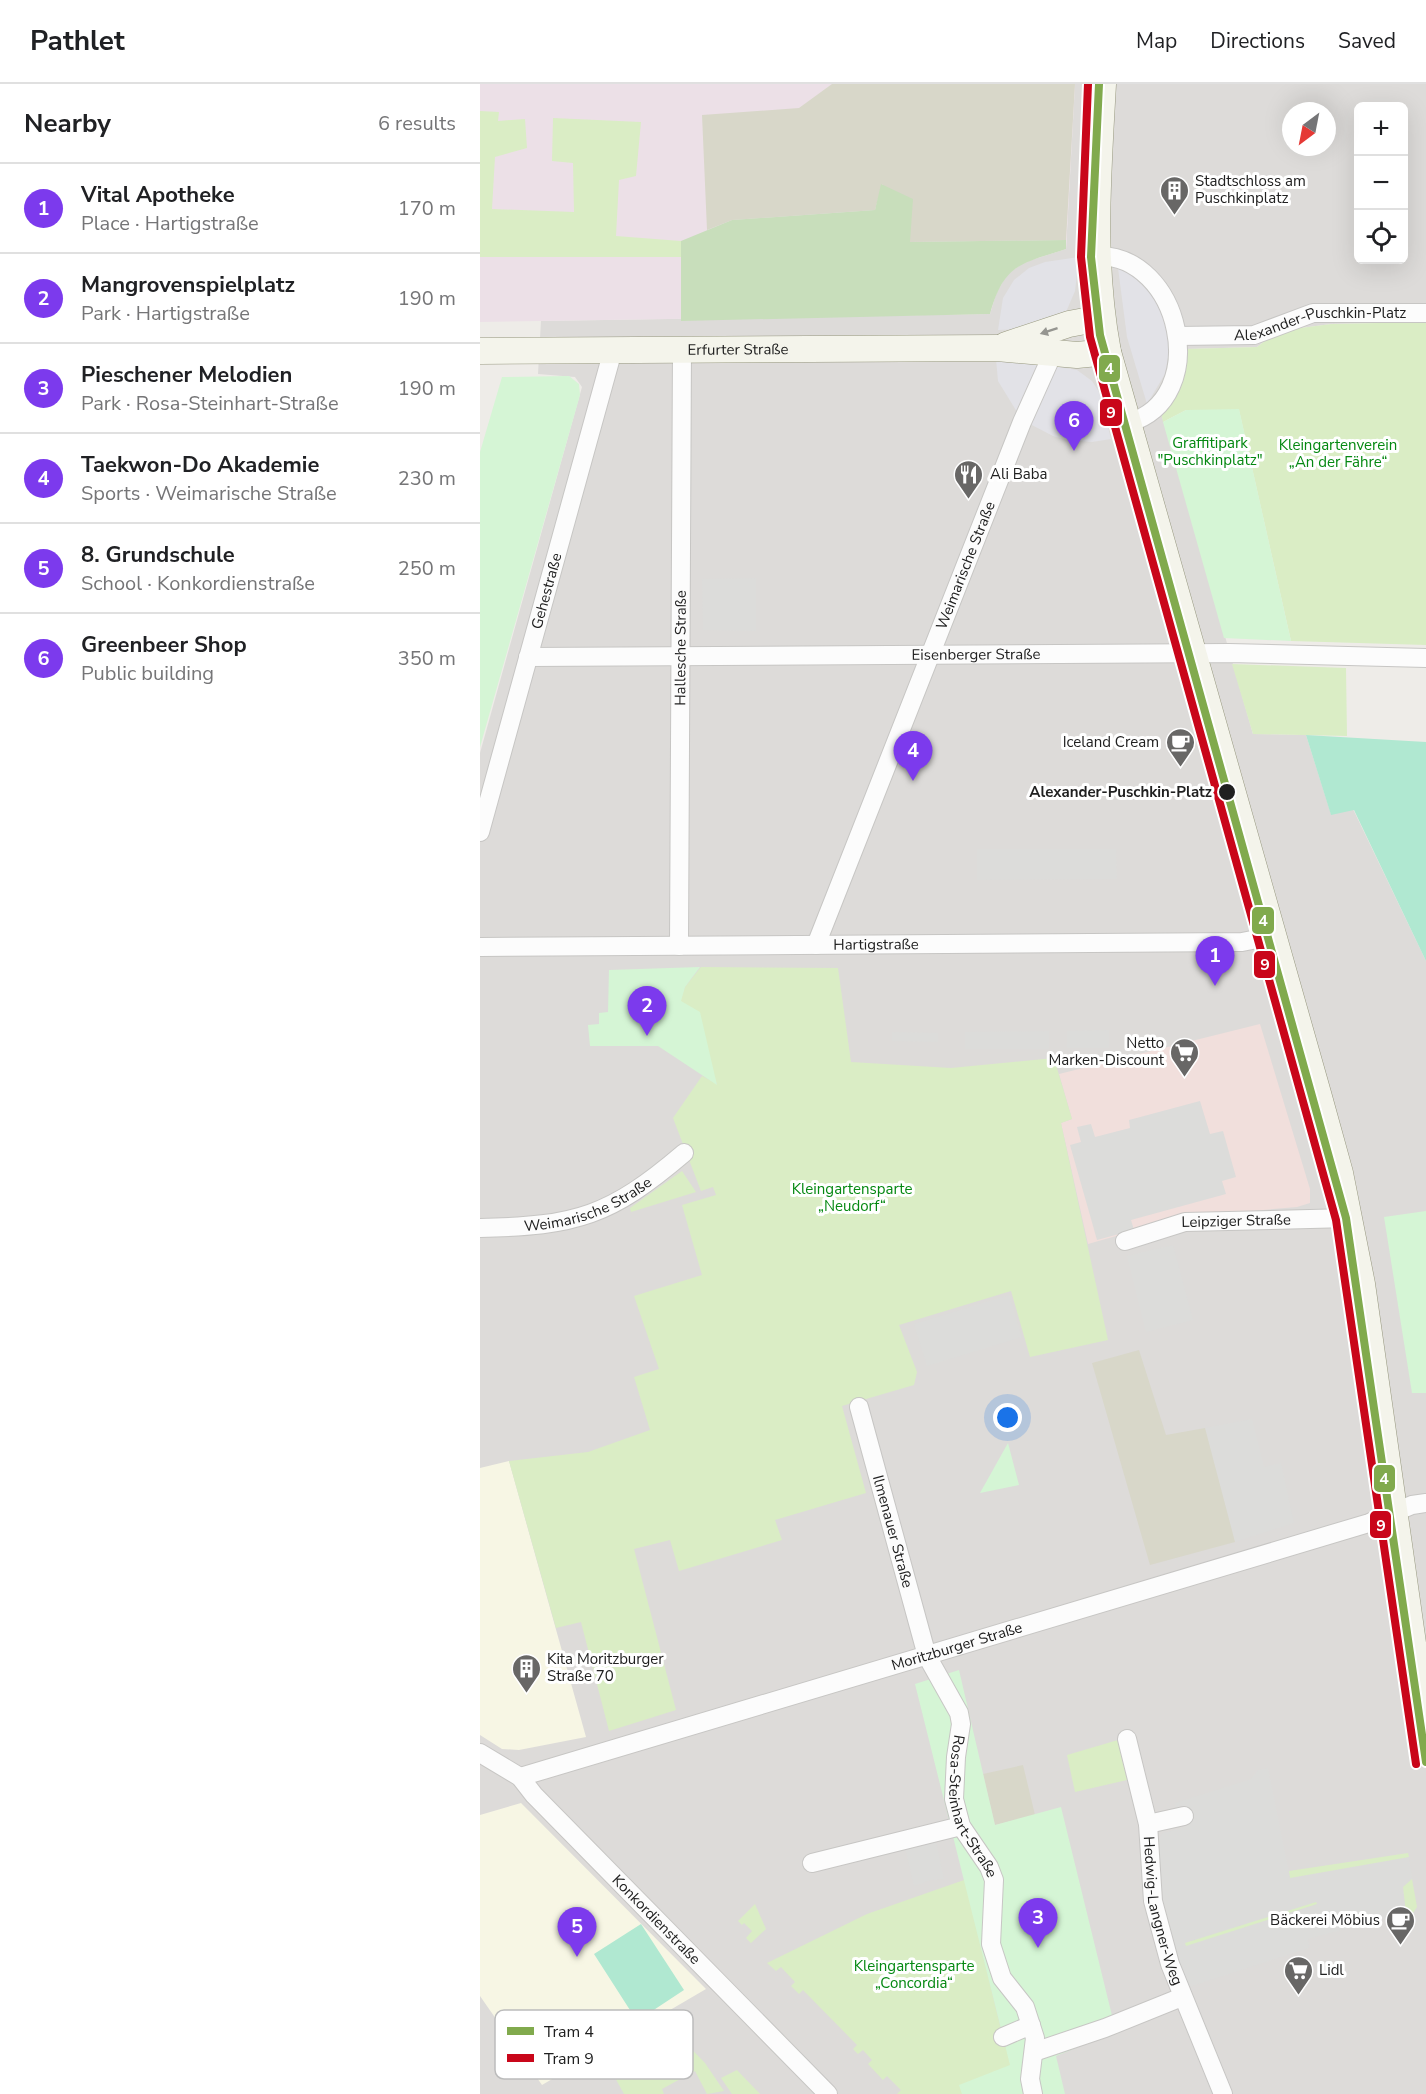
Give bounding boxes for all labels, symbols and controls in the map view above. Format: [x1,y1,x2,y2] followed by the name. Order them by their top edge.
[30,22,125,60] text: Pathlet
[1136,27,1177,55] text: Map
[1210,27,1305,55] text: Directions
[1338,27,1396,55] text: Saved
[1282,102,1336,156] north arrow
[1354,102,1408,264] map controls
[1354,102,1408,156] button: +
[24,106,111,141] text: Nearby
[378,110,456,137] text: 6 results
[1354,156,1408,210] button: −
[1195,171,1306,208] place label: Stadtschloss am Puschkinplatz
[1158,174,1190,216] building icon: Stadtschloss am Puschkinplatz
[81,180,235,210] text: Vital Apotheke
[38,195,50,222] text: 1
[398,195,456,222] text: 170 m
[81,210,259,237] text: Place · Hartigstraße
[1354,210,1408,264] button: locate
[81,270,295,300] text: Mangrovenspielplatz
[38,285,50,312] text: 2
[398,285,456,312] text: 190 m
[81,300,250,327] text: Park · Hartigstraße
[1234,303,1406,345] street label: Alexander-Puschkin-Platz
[1040,326,1058,336] one-way arrow
[687,339,789,360] street label: Erfurter Straße
[1098,354,1121,383] line badge: 4
[1104,358,1114,380] text: 4
[81,360,292,390] text: Pieschener Melodien
[38,375,50,402] text: 3
[398,375,456,402] text: 190 m
[81,390,339,417] text: Park · Rosa-Steinhart-Straße
[1099,398,1123,427] line badge: 9
[1054,402,1094,451] pin: 6
[1106,402,1116,424] text: 9
[1157,433,1263,470] park label: Graffitipark "Puschkinplatz"
[1279,435,1397,472] park label: Kleingartenverein „An der Fähre“
[81,450,319,480] text: Taekwon-Do Akademie
[953,458,985,500] restaurant icon: Ali Baba
[990,464,1048,484] place label: Ali Baba
[38,465,50,492] text: 4
[398,465,456,492] text: 230 m
[81,480,337,507] text: Sports · Weimarische Straße
[931,498,1000,632] street label: Weimarische Straße
[81,540,235,570] text: 8. Grundschule
[526,551,567,631] street label: Gehestraße
[38,555,50,582] text: 5
[398,555,456,582] text: 250 m
[81,570,315,597] text: School · Konkordienstraße
[670,590,691,706] street label: Hallesche Straße
[81,630,247,660] text: Greenbeer Shop
[911,644,1041,665] street label: Eisenberger Straße
[38,645,50,672] text: 6
[398,645,456,672] text: 350 m
[81,660,214,687] text: Public building
[1164,726,1196,768] cafe icon: Iceland Cream
[894,732,932,781] pin: 4
[1063,732,1159,752] place label: Iceland Cream
[1029,782,1212,802] place label: Alexander-Puschkin-Platz
[1217,782,1237,802] marker: Alexander-Puschkin-Platz
[1251,906,1275,935] line badge: 4
[1258,910,1268,932] text: 4
[833,934,919,955] street label: Hartigstraße
[1196,936,1234,986] pin: 1
[1253,950,1276,979] line badge: 9
[1260,954,1270,976] text: 9
[628,986,666,1036] pin: 2
[1049,1033,1165,1070] place label: Netto Marken-Discount
[1169,1036,1201,1078] supermarket icon: Netto Marken-Discount
[523,1172,656,1236] street label: Weimarische Straße
[792,1179,912,1216] park label: Kleingartensparte „Neudorf“
[1181,1209,1291,1232] street label: Leipziger Straße
[993,1403,1022,1432] your location
[1373,1464,1396,1493] line badge: 4
[1379,1468,1389,1490] text: 4
[868,1473,918,1590] street label: Ilmenauer Straße
[1369,1510,1392,1539] line badge: 9
[1376,1515,1386,1537] text: 9
[889,1617,1025,1675] street label: Moritzburger Straße
[547,1649,664,1686] place label: Kita Moritzburger Straße 70
[510,1652,542,1694] building icon: Kita Moritzburger Straße 70
[944,1734,1002,1880] street label: Rosa-Steinhart-Straße
[1139,1836,1188,1988] street label: Hedwig-Langner-Weg
[608,1870,705,1969] street label: Konkordienstraße
[1018,1898,1058,1948] pin: 3
[1385,1904,1417,1946] cafe icon: Bäckerei Möbius
[558,1908,596,1957] pin: 5
[1270,1910,1380,1930] place label: Bäckerei Möbius
[1282,1954,1314,1996] supermarket icon: Lidl
[854,1956,974,1993] park label: Kleingartensparte „Concordia“
[1319,1960,1344,1980] place label: Lidl
[495,2010,693,2079] legend
[544,2021,594,2043] text: Tram 4
[544,2048,594,2070] text: Tram 9

